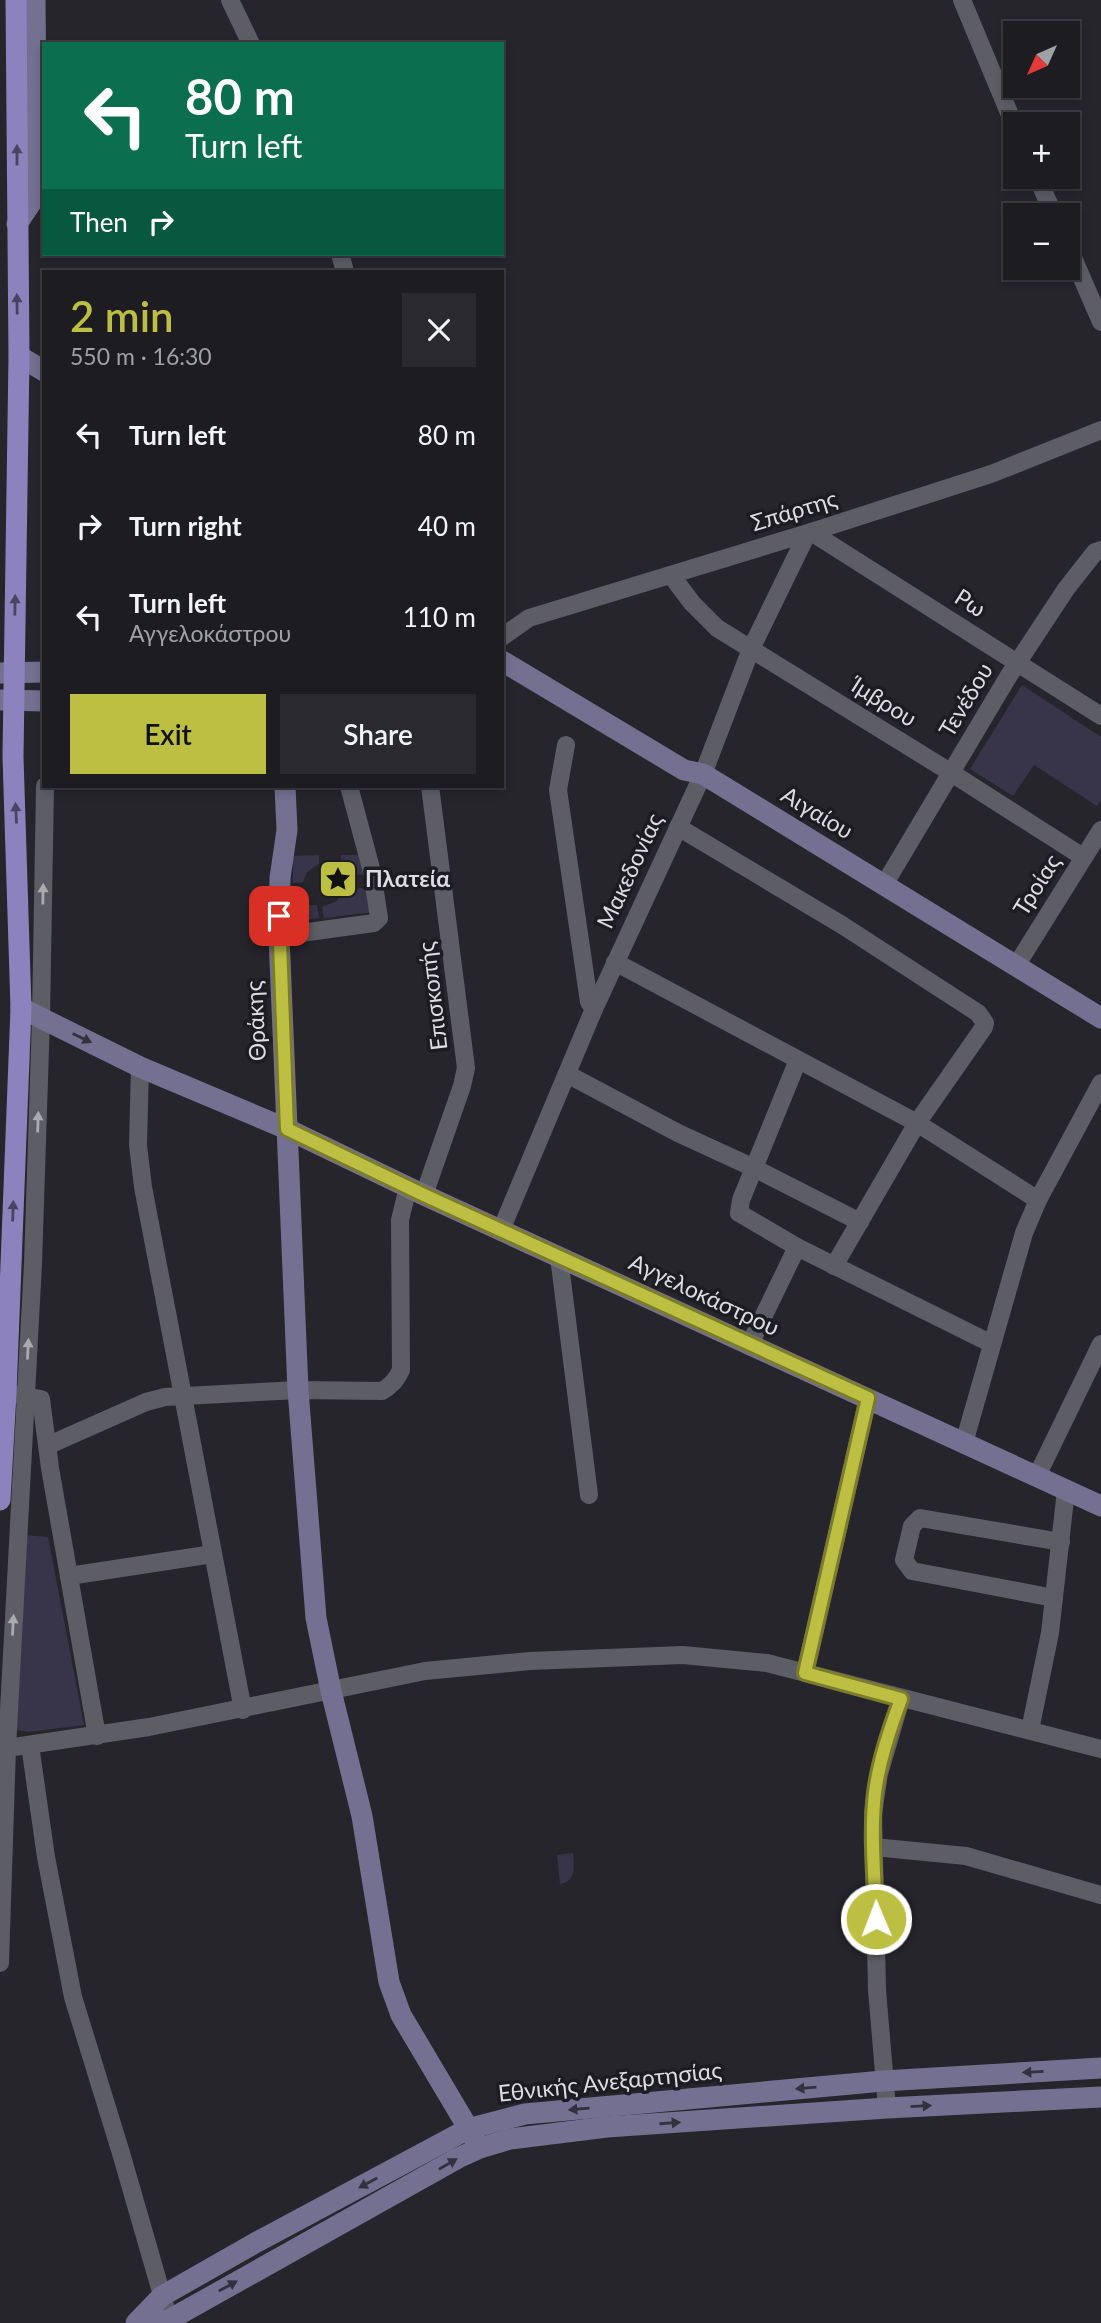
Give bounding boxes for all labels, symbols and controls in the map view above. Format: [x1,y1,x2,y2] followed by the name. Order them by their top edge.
[1003,21,1080,98] north arrow
[1003,21,1080,280] map controls
[185,67,295,125] text: 80 m
[70,70,161,161] icon: left
[1003,112,1080,189] button: +
[185,126,302,165] text: Turn left
[11,144,23,166] one-way arrow
[142,203,180,241] icon: right
[1003,203,1080,280] button: −
[70,206,128,238] text: Then
[70,291,174,341] text: 2 min
[12,293,23,315] one-way arrow
[402,293,476,367] button: close
[70,342,212,370] text: 550 m · 16:30
[70,416,108,454] icon: left
[129,419,226,451] text: Turn left
[418,419,476,451] text: 80 m
[747,484,841,536] street label: Σπάρτης
[70,507,108,545] icon: right
[129,510,242,542] text: Turn right
[418,510,476,542] text: 40 m
[950,582,991,622] street label: Ρω
[129,587,226,619] text: Turn left
[9,593,20,615] one-way arrow
[70,598,108,636] icon: left
[403,601,476,633] text: 110 m
[129,619,291,647] text: Αγγελοκάστρου
[932,657,998,742] street label: Τενέδου
[845,669,922,732] street label: Ίμβρου
[70,694,266,774] button: Exit
[280,694,476,774] button: Share
[777,780,858,844] street label: Αιγαίου
[10,801,21,823] one-way arrow
[590,808,668,933] street label: Μακεδονίας
[1007,848,1066,920] street label: Τροίας
[317,858,359,900] place icon: Πλατεία
[365,864,450,892] place label: Πλατεία
[37,883,49,905] one-way arrow
[249,886,309,946] pin
[260,897,298,935] icon: arrive
[411,940,453,1052] street label: Επισκοπής
[239,980,271,1062] street label: Θράκης
[72,1032,92,1043] one-way arrow
[32,1111,43,1133] one-way arrow
[8,1200,19,1222] one-way arrow
[625,1247,784,1341] street label: Αγγελοκάστρου
[23,1338,34,1360] one-way arrow
[8,1614,19,1636] one-way arrow
[839,1882,913,1956] position arrow
[497,2055,724,2107] street label: Εθνικής Ανεξαρτησίας
[1022,2067,1044,2078] one-way arrow
[795,2083,817,2094] one-way arrow
[910,2100,932,2111] one-way arrow
[568,2103,590,2114] one-way arrow
[659,2117,681,2128] one-way arrow
[439,2158,458,2170] one-way arrow
[358,2177,377,2189] one-way arrow
[218,2280,238,2292] one-way arrow

